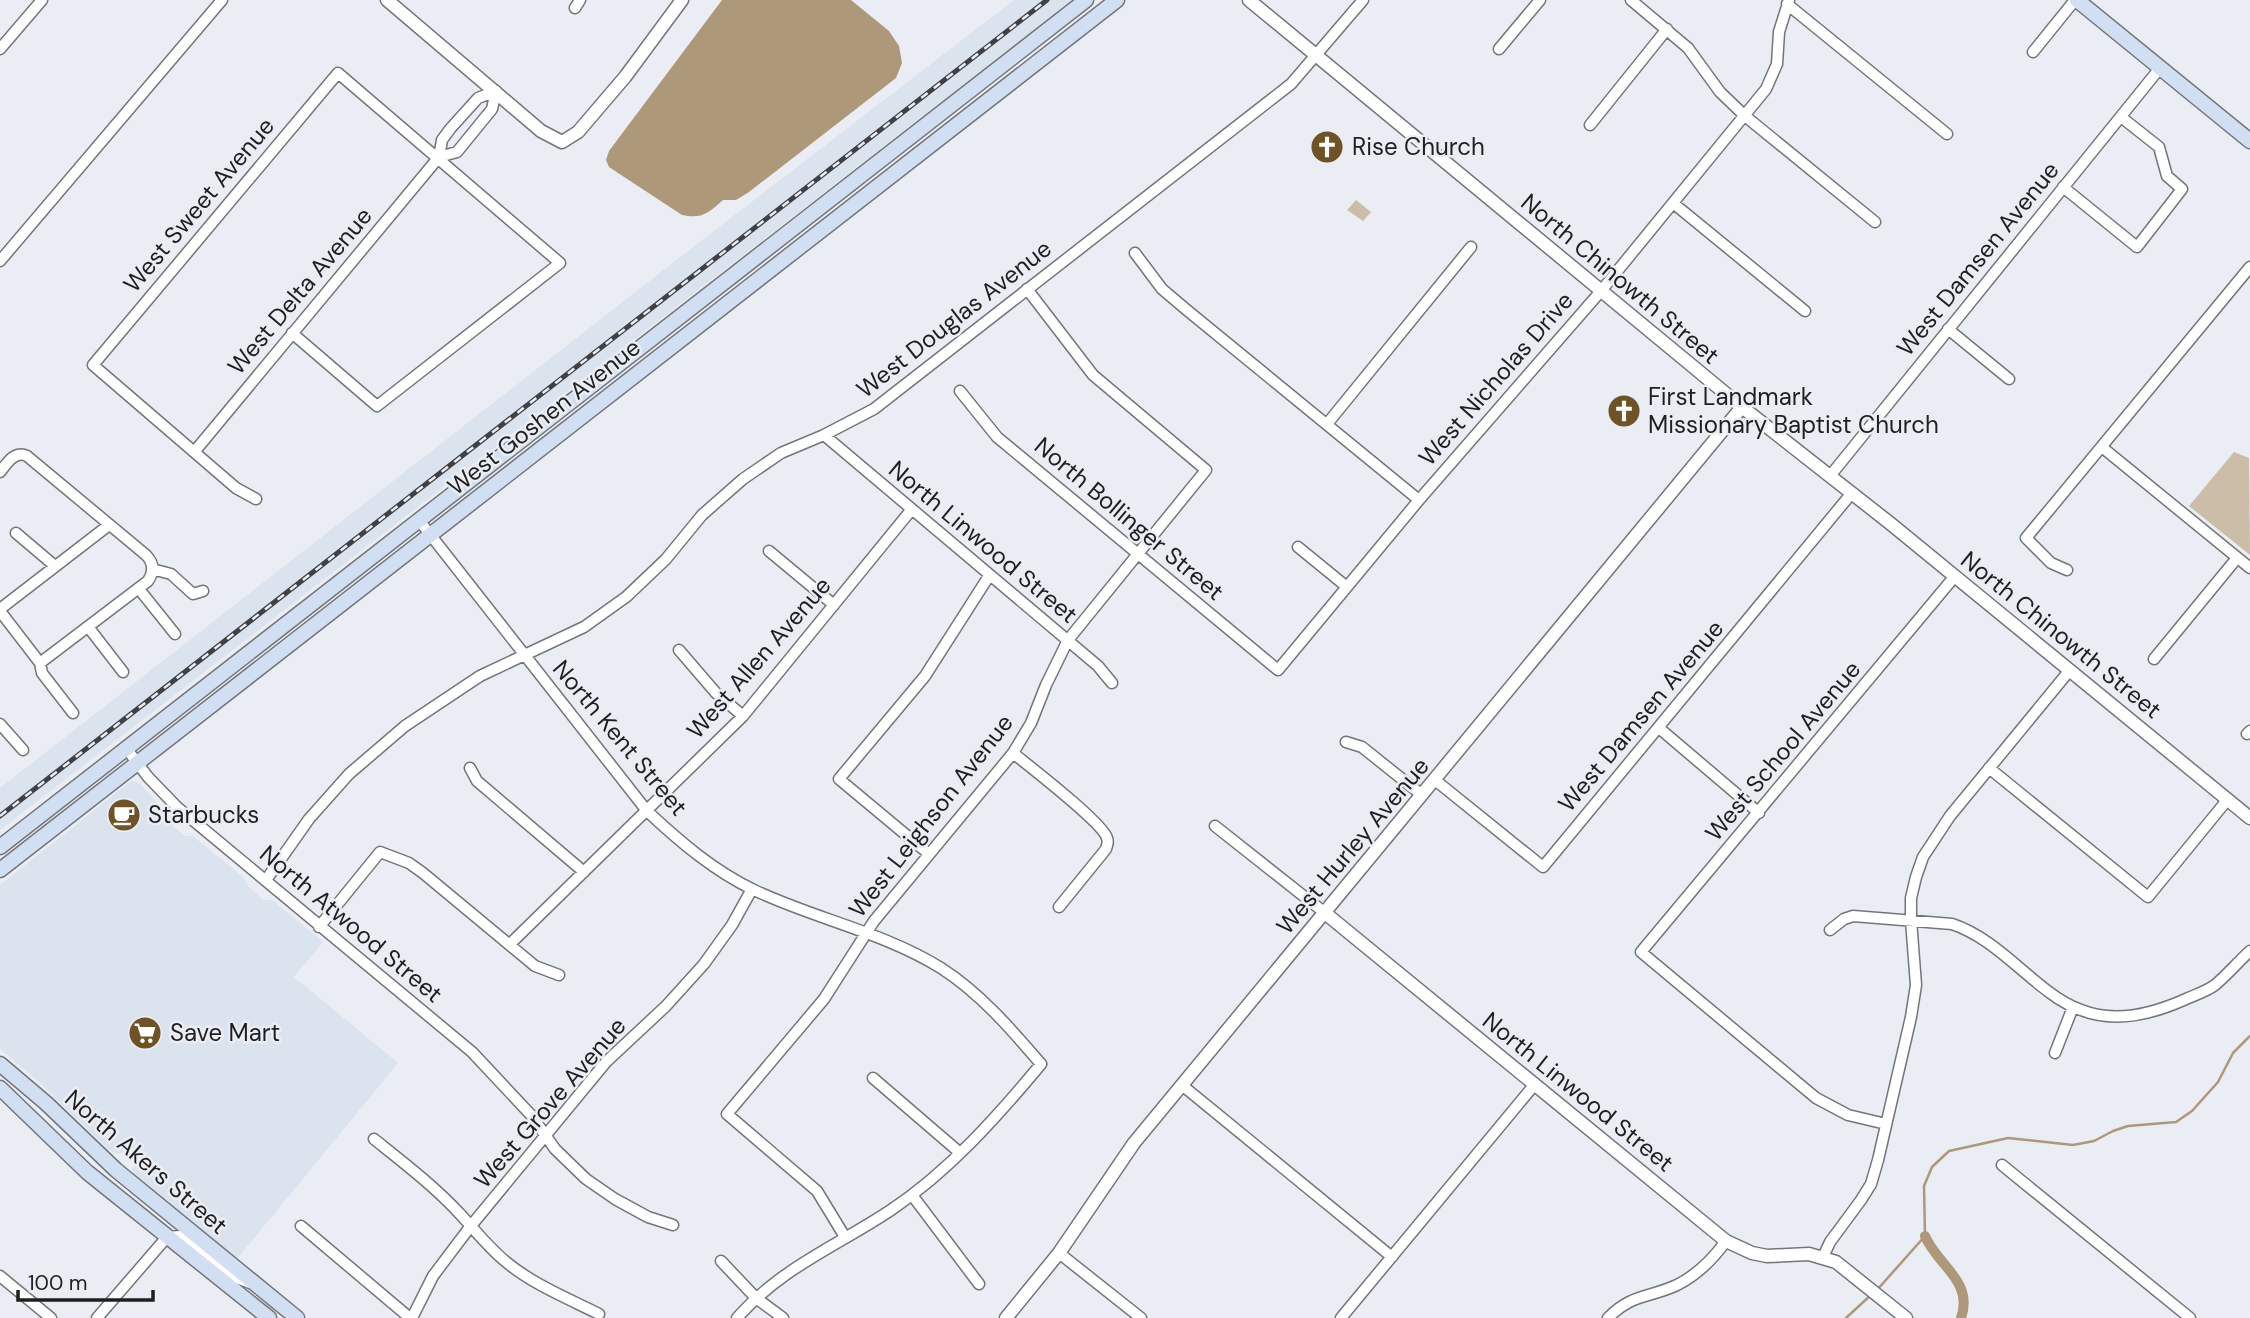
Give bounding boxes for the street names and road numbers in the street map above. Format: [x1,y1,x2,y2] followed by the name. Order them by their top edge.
[116,111,281,298] street label: West Sweet Avenue
[1890,155,2066,362] street label: West Damsen Avenue
[1515,187,1726,371] street label: North Chinowth Street
[221,201,379,381] street label: West Delta Avenue
[850,233,1057,404] street label: West Douglas Avenue
[1412,285,1580,472] street label: West Nicholas Drive
[441,332,646,502] street label: West Goshen Avenue
[1028,430,1230,607] street label: North Bollinger Street
[882,453,1084,630] street label: North Linwood Street
[1955,544,2168,725] street label: North Chinowth Street
[680,570,838,745] street label: West Allen Avenue
[1551,613,1730,818] street label: West Damsen Avenue
[546,654,695,822] street label: North Kent Street
[1698,654,1867,847] street label: West School Avenue
[842,708,1020,924] street label: West Leighson Avenue
[1269,751,1436,941] street label: West Hurley Avenue
[253,838,449,1009] street label: North Atwood Street
[1476,1005,1680,1178] street label: North Linwood Street
[467,1011,632,1195] street label: West Grove Avenue
[59,1083,234,1241] street label: North Akers Street

